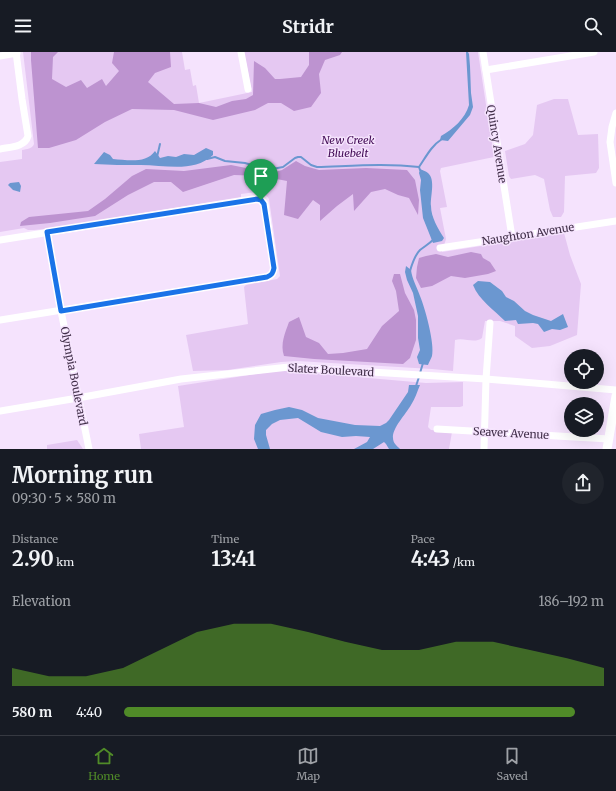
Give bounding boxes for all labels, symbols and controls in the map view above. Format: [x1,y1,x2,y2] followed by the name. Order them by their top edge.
[12,15,34,37] icon: menu
[282,15,334,38] text: Stridr
[582,15,604,37] icon: search
[484,104,510,184] street label: Quincy Avenue
[322,133,374,160] park label: New Creek Bluebelt
[244,159,278,200] pin
[250,165,272,187] icon: arrive
[481,220,576,248] street label: Naughton Avenue
[58,325,91,427] street label: Olympia Boulevard
[564,349,604,437] map controls
[564,349,604,389] button: locate
[287,361,375,379] street label: Slater Boulevard
[564,397,604,437] button: layers
[473,424,550,442] street label: Seaver Avenue
[12,461,153,489] text: Morning run
[562,462,604,504] button: share
[12,490,116,507] text: 09:30 · 5 × 580 m
[12,532,58,546] text: Distance
[211,532,239,546] text: Time
[411,532,435,546] text: Pace
[12,546,54,571] text: 2.90
[211,546,256,571] text: 13:41
[411,546,450,571] text: 4:43
[54,555,74,569] text: km
[450,555,475,569] text: /km
[12,593,71,610] text: Elevation
[538,593,604,610] text: 186–192 m
[12,704,52,721] text: 580 m
[76,704,102,721] text: 4:40
[88,745,120,783] tab: Home
[297,745,320,783] tab: Map
[497,745,528,783] tab: Saved

